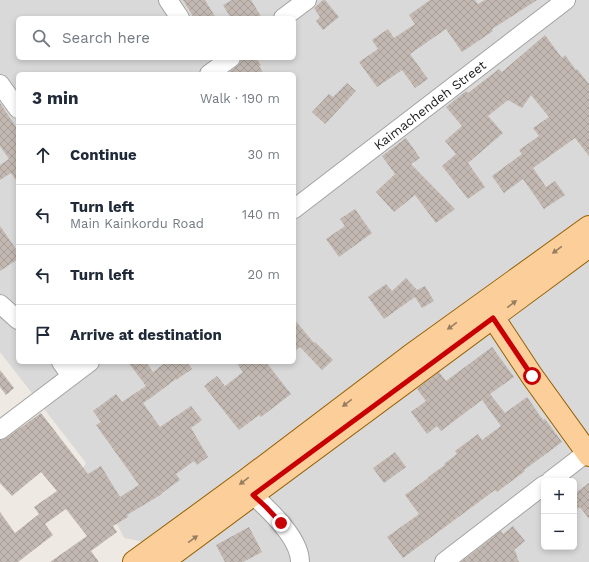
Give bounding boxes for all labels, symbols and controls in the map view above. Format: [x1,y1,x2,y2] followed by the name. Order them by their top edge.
[16,16,296,60] search box
[30,27,52,49] icon: search
[62,29,150,47] text: Search here
[371,57,489,153] street label: Kaimachendeh Street
[32,88,78,108] text: 3 min
[200,91,280,106] text: Walk · 190 m
[32,144,54,166] icon: ahead
[70,146,137,164] text: Continue
[248,147,280,162] text: 30 m
[70,198,134,216] text: Turn left
[32,204,54,226] icon: left
[242,207,280,222] text: 140 m
[70,216,204,231] text: Main Kainkordu Road
[552,245,563,254] one-way arrow
[32,264,54,286] icon: left
[70,266,134,284] text: Turn left
[248,267,280,282] text: 20 m
[507,300,517,308] one-way arrow
[447,321,457,329] one-way arrow
[32,324,54,346] icon: arrive
[70,326,222,344] text: Arrive at destination
[523,367,541,385] route start
[342,399,353,407] one-way arrow
[238,477,249,485] one-way arrow
[541,478,577,550] map controls
[541,478,577,514] button: +
[272,514,290,532] route end
[541,514,577,550] button: −
[188,535,199,543] one-way arrow

